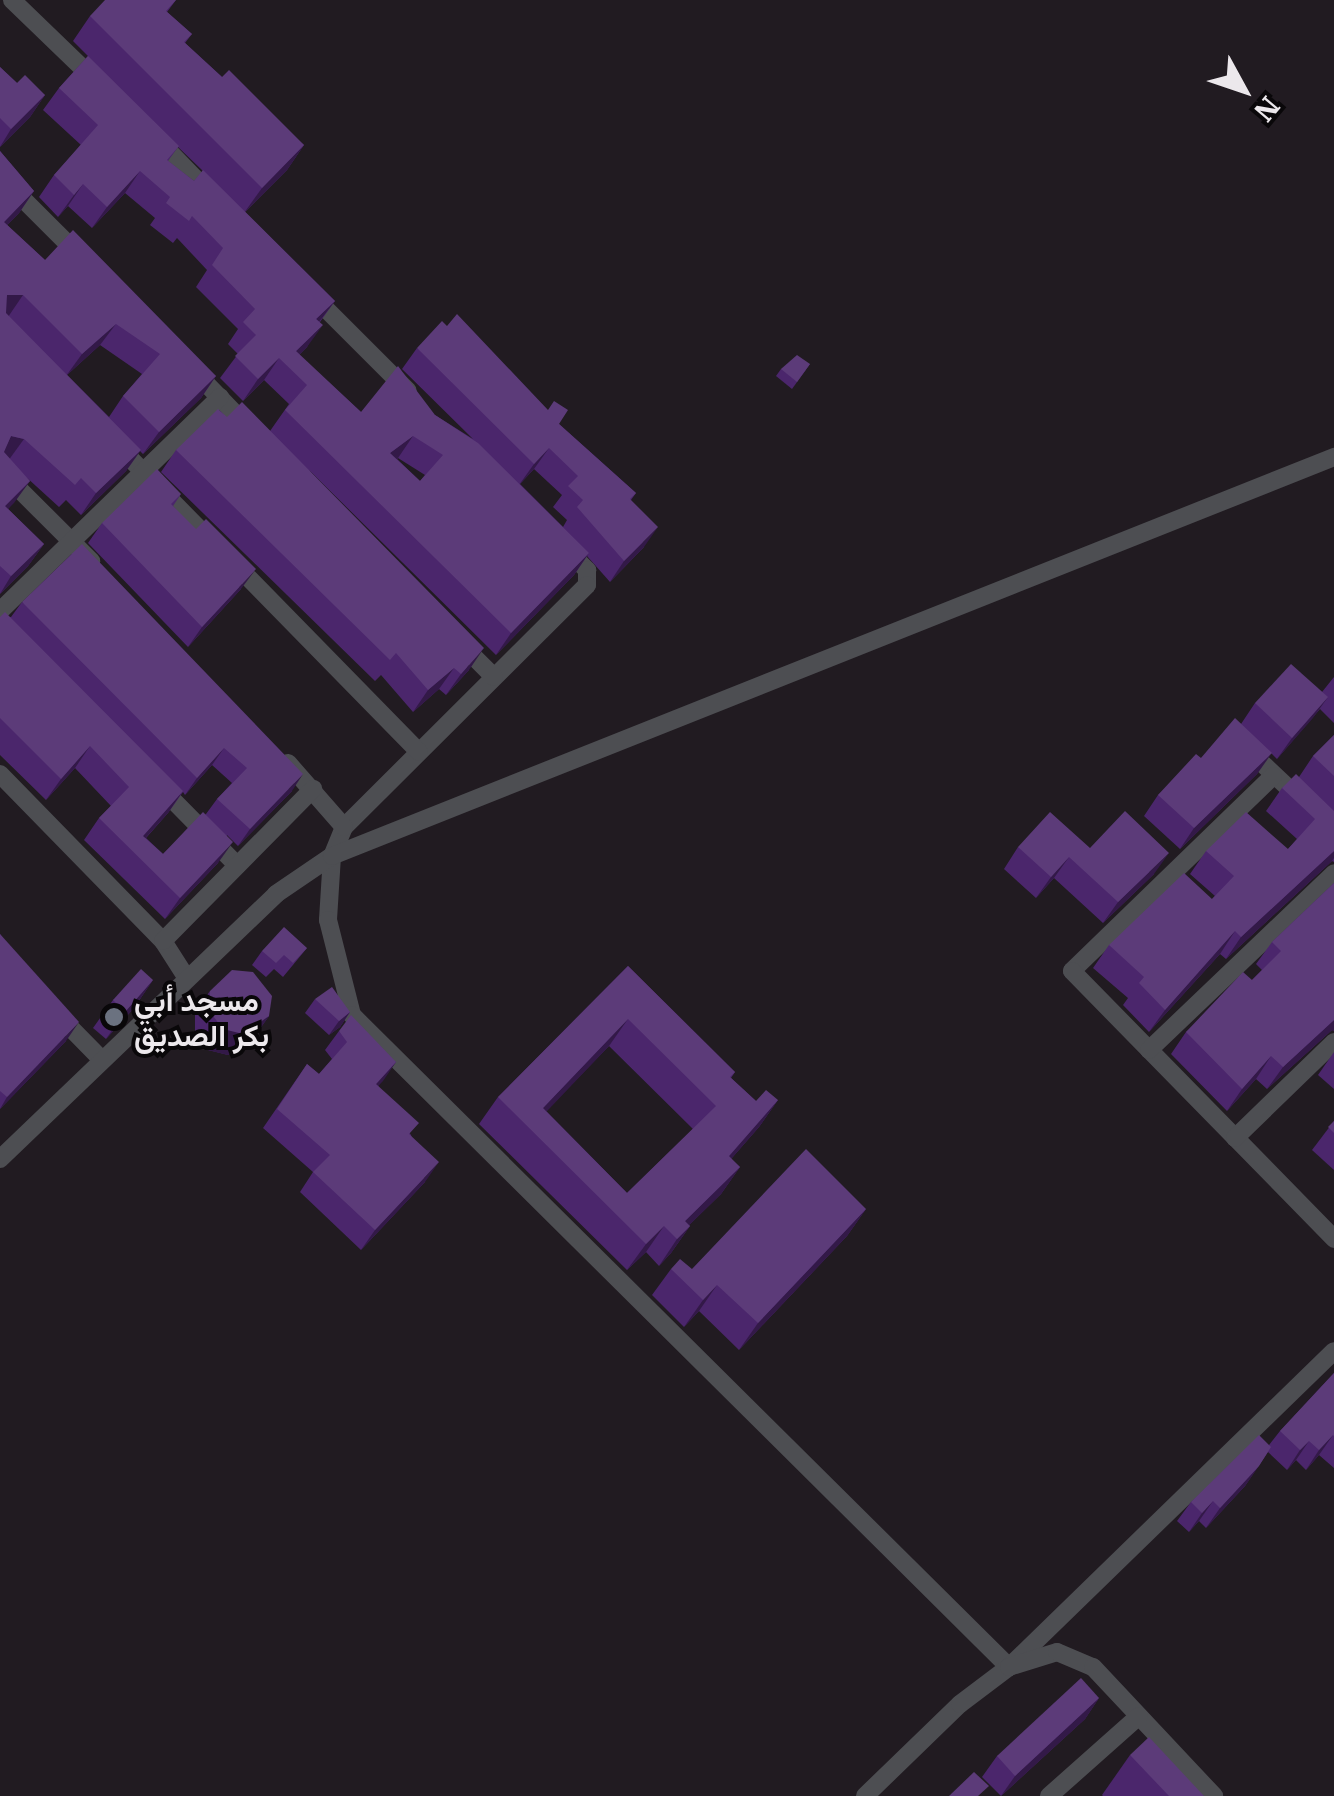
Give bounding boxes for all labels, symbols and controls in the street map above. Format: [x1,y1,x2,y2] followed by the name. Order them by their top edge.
[1194,40,1294,140] north arrow
[1246,89,1289,130] text: N
[134,982,269,1052] place label: مسجد أبي بكر الصديق
[103,1006,125,1028] marker: مسجد أبي بكر الصديق

